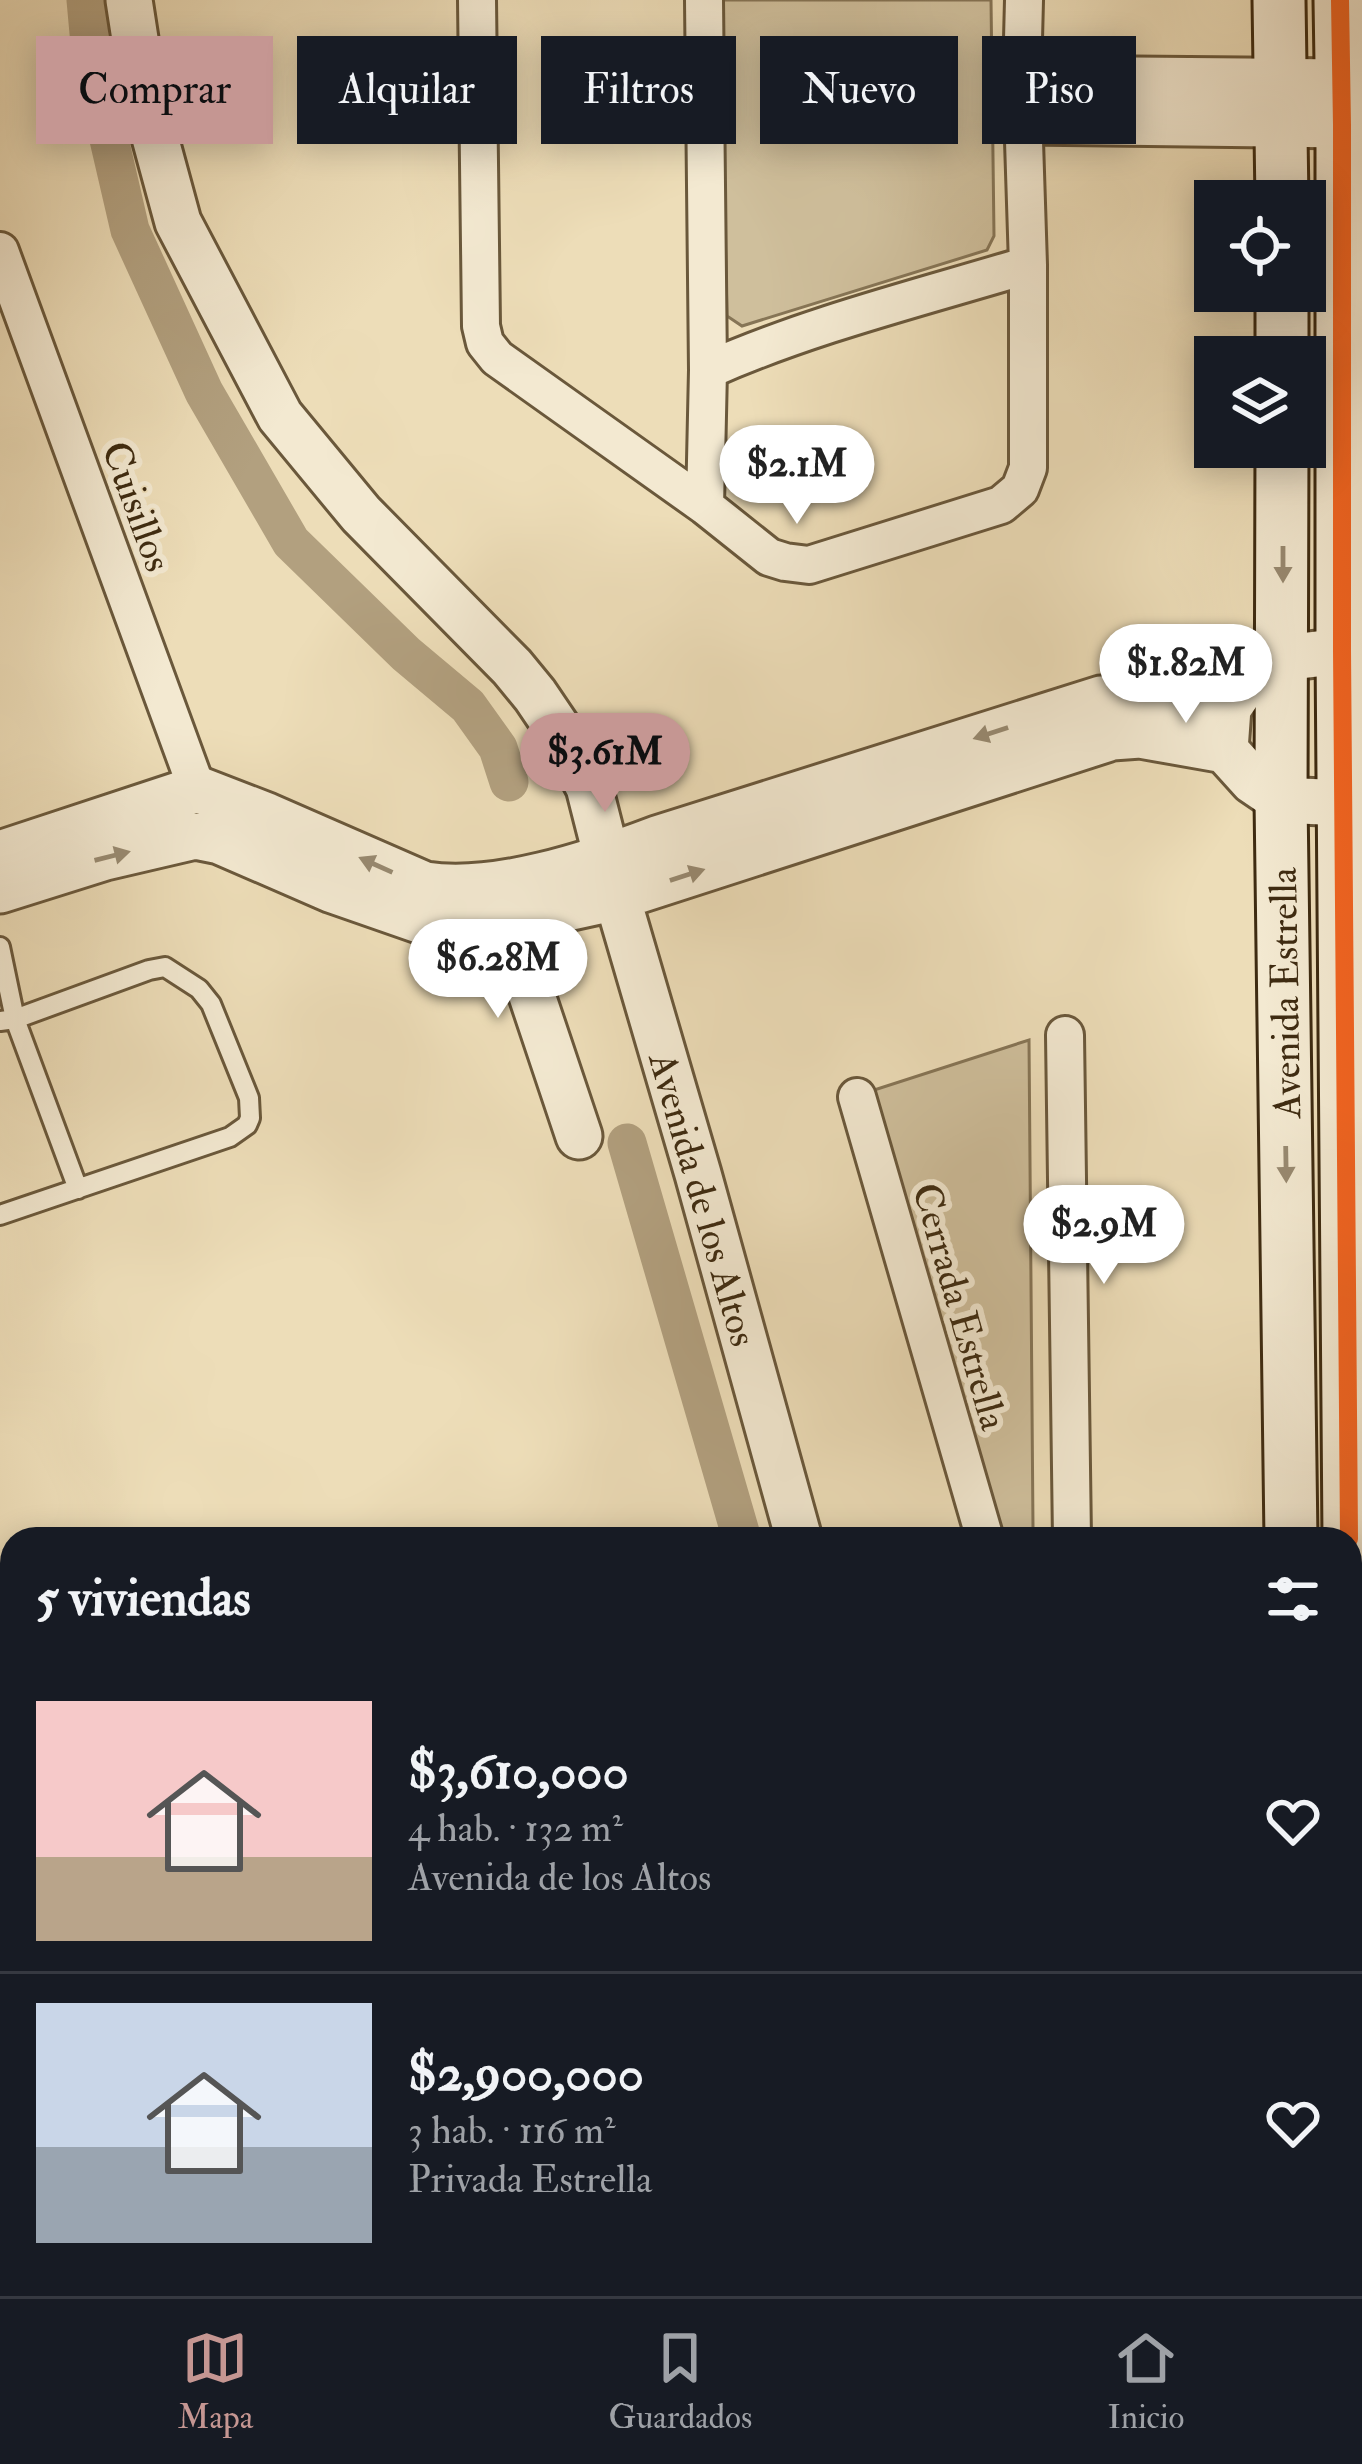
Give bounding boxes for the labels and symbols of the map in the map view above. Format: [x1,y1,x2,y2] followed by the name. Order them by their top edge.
[713,425,881,527] pin: $2.1M
[91,435,183,578] street label: Cuisillos
[1273,546,1293,584] one-way arrow
[1088,624,1284,726] pin: $1.82M
[507,713,703,815] pin: $3.61M
[972,725,1009,744] one-way arrow
[93,846,130,865] one-way arrow
[358,855,393,875] one-way arrow
[669,864,706,883] one-way arrow
[1259,866,1312,1120] street label: Avenida Estrella
[400,919,596,1021] pin: $6.28M
[637,1046,768,1352] street label: Avenida de los Altos
[1276,1146,1296,1184] one-way arrow
[901,1177,1018,1436] street label: Cerrada Estrella
[1020,1185,1188,1287] pin: $2.9M

